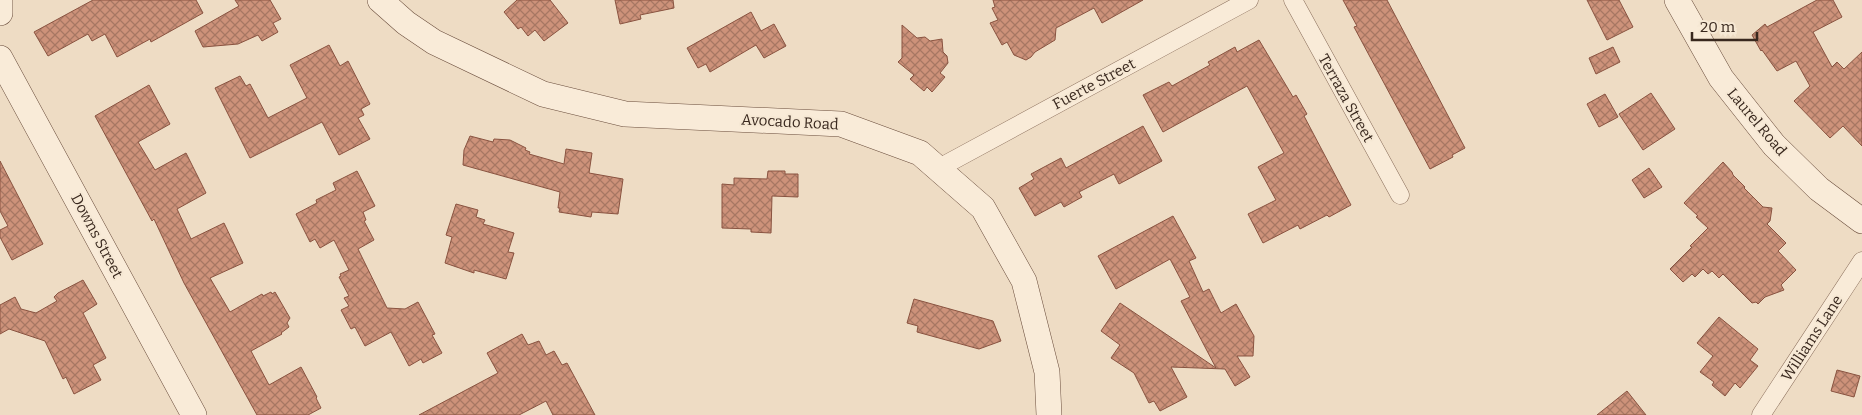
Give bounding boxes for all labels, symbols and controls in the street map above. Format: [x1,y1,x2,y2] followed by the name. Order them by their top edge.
[1692,10,1757,42] scale bar
[1700,18,1736,36] text: 20 m
[1314,51,1378,146] street label: Terraza Street
[1050,54,1139,113] street label: Fuerte Street
[1724,85,1791,160] street label: Laurel Road
[741,110,839,134] street label: Avocado Road
[67,191,127,282] street label: Downs Street
[1778,292,1846,384] street label: Williams Lane

